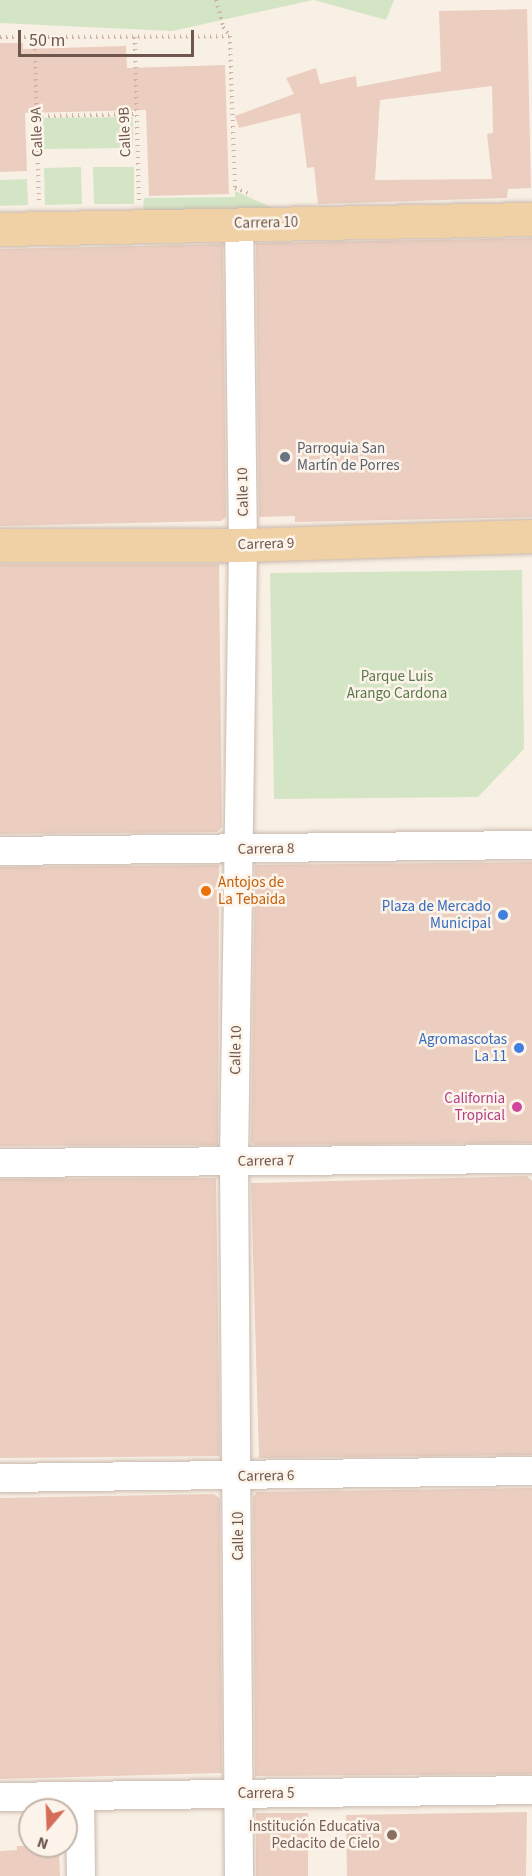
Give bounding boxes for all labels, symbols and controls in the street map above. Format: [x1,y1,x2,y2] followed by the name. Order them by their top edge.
[21,18,196,56] scale bar
[29,28,65,53] text: 50 m
[115,106,135,158] street label: Calle 9B
[27,107,47,157] street label: Calle 9A
[234,213,298,233] street label: Carrera 10
[297,439,400,474] place label: Parroquia San Martín de Porres
[278,450,292,464] marker: Parroquia San Martín de Porres
[234,467,252,517] street label: Calle 10
[237,534,295,554] street label: Carrera 9
[347,667,447,702] park label: Parque Luis Arango Cardona
[238,840,294,858] street label: Carrera 8
[218,873,286,908] place label: Antojos de La Tebaida
[199,884,213,898] marker: Antojos de La Tebaida
[382,897,491,932] place label: Plaza de Mercado Municipal
[496,908,510,922] marker: Plaza de Mercado Municipal
[227,1025,245,1075] street label: Calle 10
[419,1030,507,1065] place label: Agromascotas La 11
[512,1041,526,1055] marker: Agromascotas La 11
[444,1089,505,1124] place label: California Tropical
[510,1100,524,1114] marker: California Tropical
[238,1152,294,1170] street label: Carrera 7
[238,1467,294,1485] street label: Carrera 6
[230,1511,248,1561] street label: Calle 10
[238,1785,294,1803] street label: Carrera 5
[18,1798,78,1858] north arrow
[249,1817,380,1852] place label: Institución Educativa Pedacito de Cielo
[385,1828,399,1842] marker: Institución Educativa Pedacito de Cielo
[34,1831,51,1855] text: N

